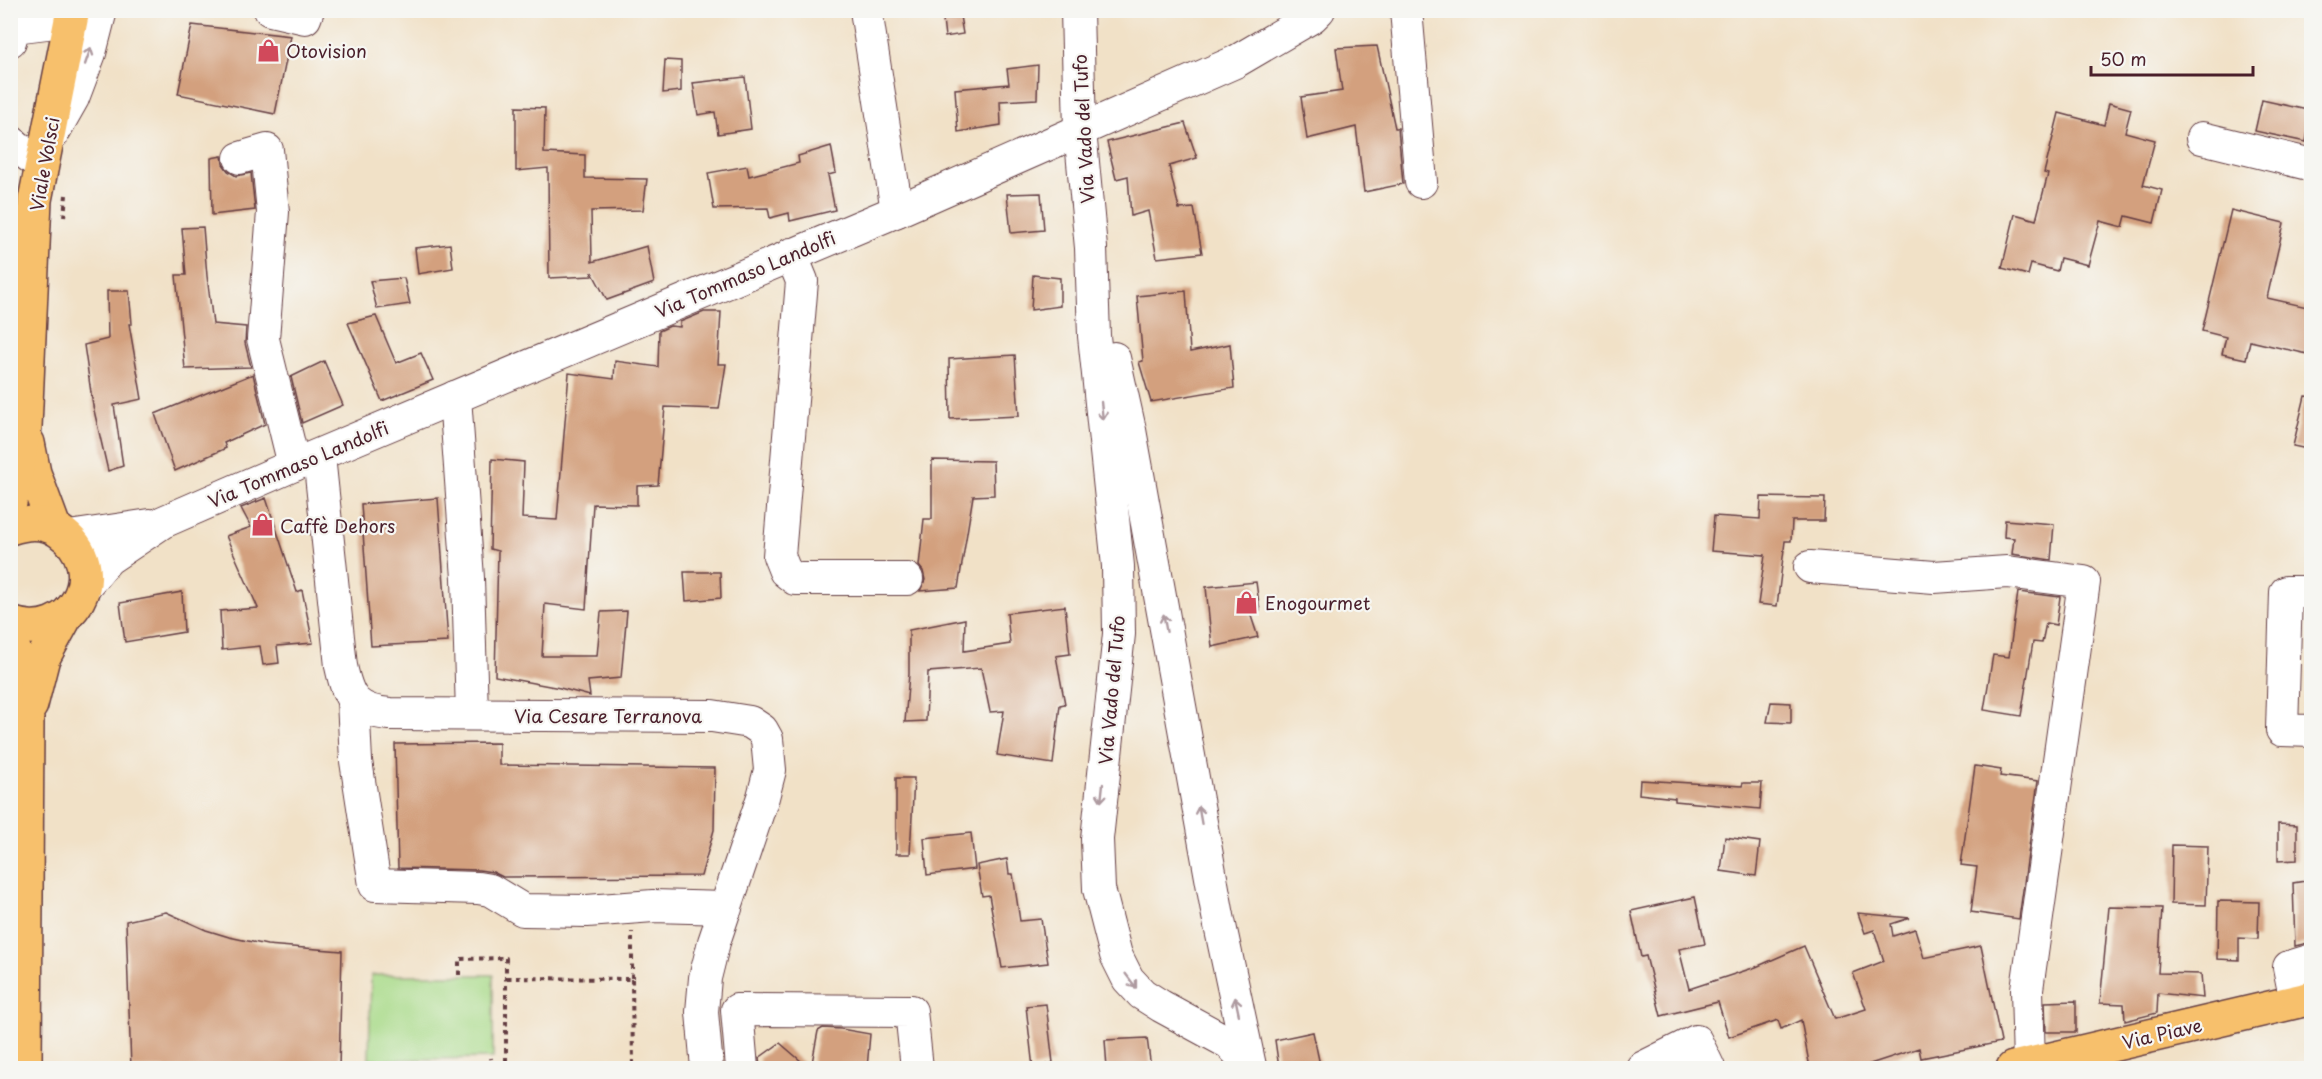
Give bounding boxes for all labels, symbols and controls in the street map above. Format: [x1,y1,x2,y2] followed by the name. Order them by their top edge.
[255,37,281,63] shop icon: Otovision
[286,37,367,64] place label: Otovision
[2091,39,2253,77] scale bar
[2100,45,2147,72] text: 50 m
[83,47,94,66] one-way arrow
[1066,54,1100,204] street label: Via Vado del Tufo
[22,115,66,213] street label: Viale Volsci
[650,224,840,324] street label: Via Tommaso Landolfi
[1097,401,1108,421] one-way arrow
[203,414,393,514] street label: Via Tommaso Landolfi
[249,512,275,538] shop icon: Caffè Dehors
[280,512,395,539] place label: Caffè Dehors
[1234,589,1260,615] shop icon: Enogourmet
[1265,589,1371,616] place label: Enogourmet
[1091,614,1131,766] street label: Via Vado del Tufo
[1159,614,1170,634] one-way arrow
[514,702,702,729] street label: Via Cesare Terranova
[1096,783,1107,803] one-way arrow
[1194,806,1205,825] one-way arrow
[1125,973,1138,989] one-way arrow
[1231,997,1242,1017] one-way arrow
[2119,1011,2205,1055] street label: Via Piave

